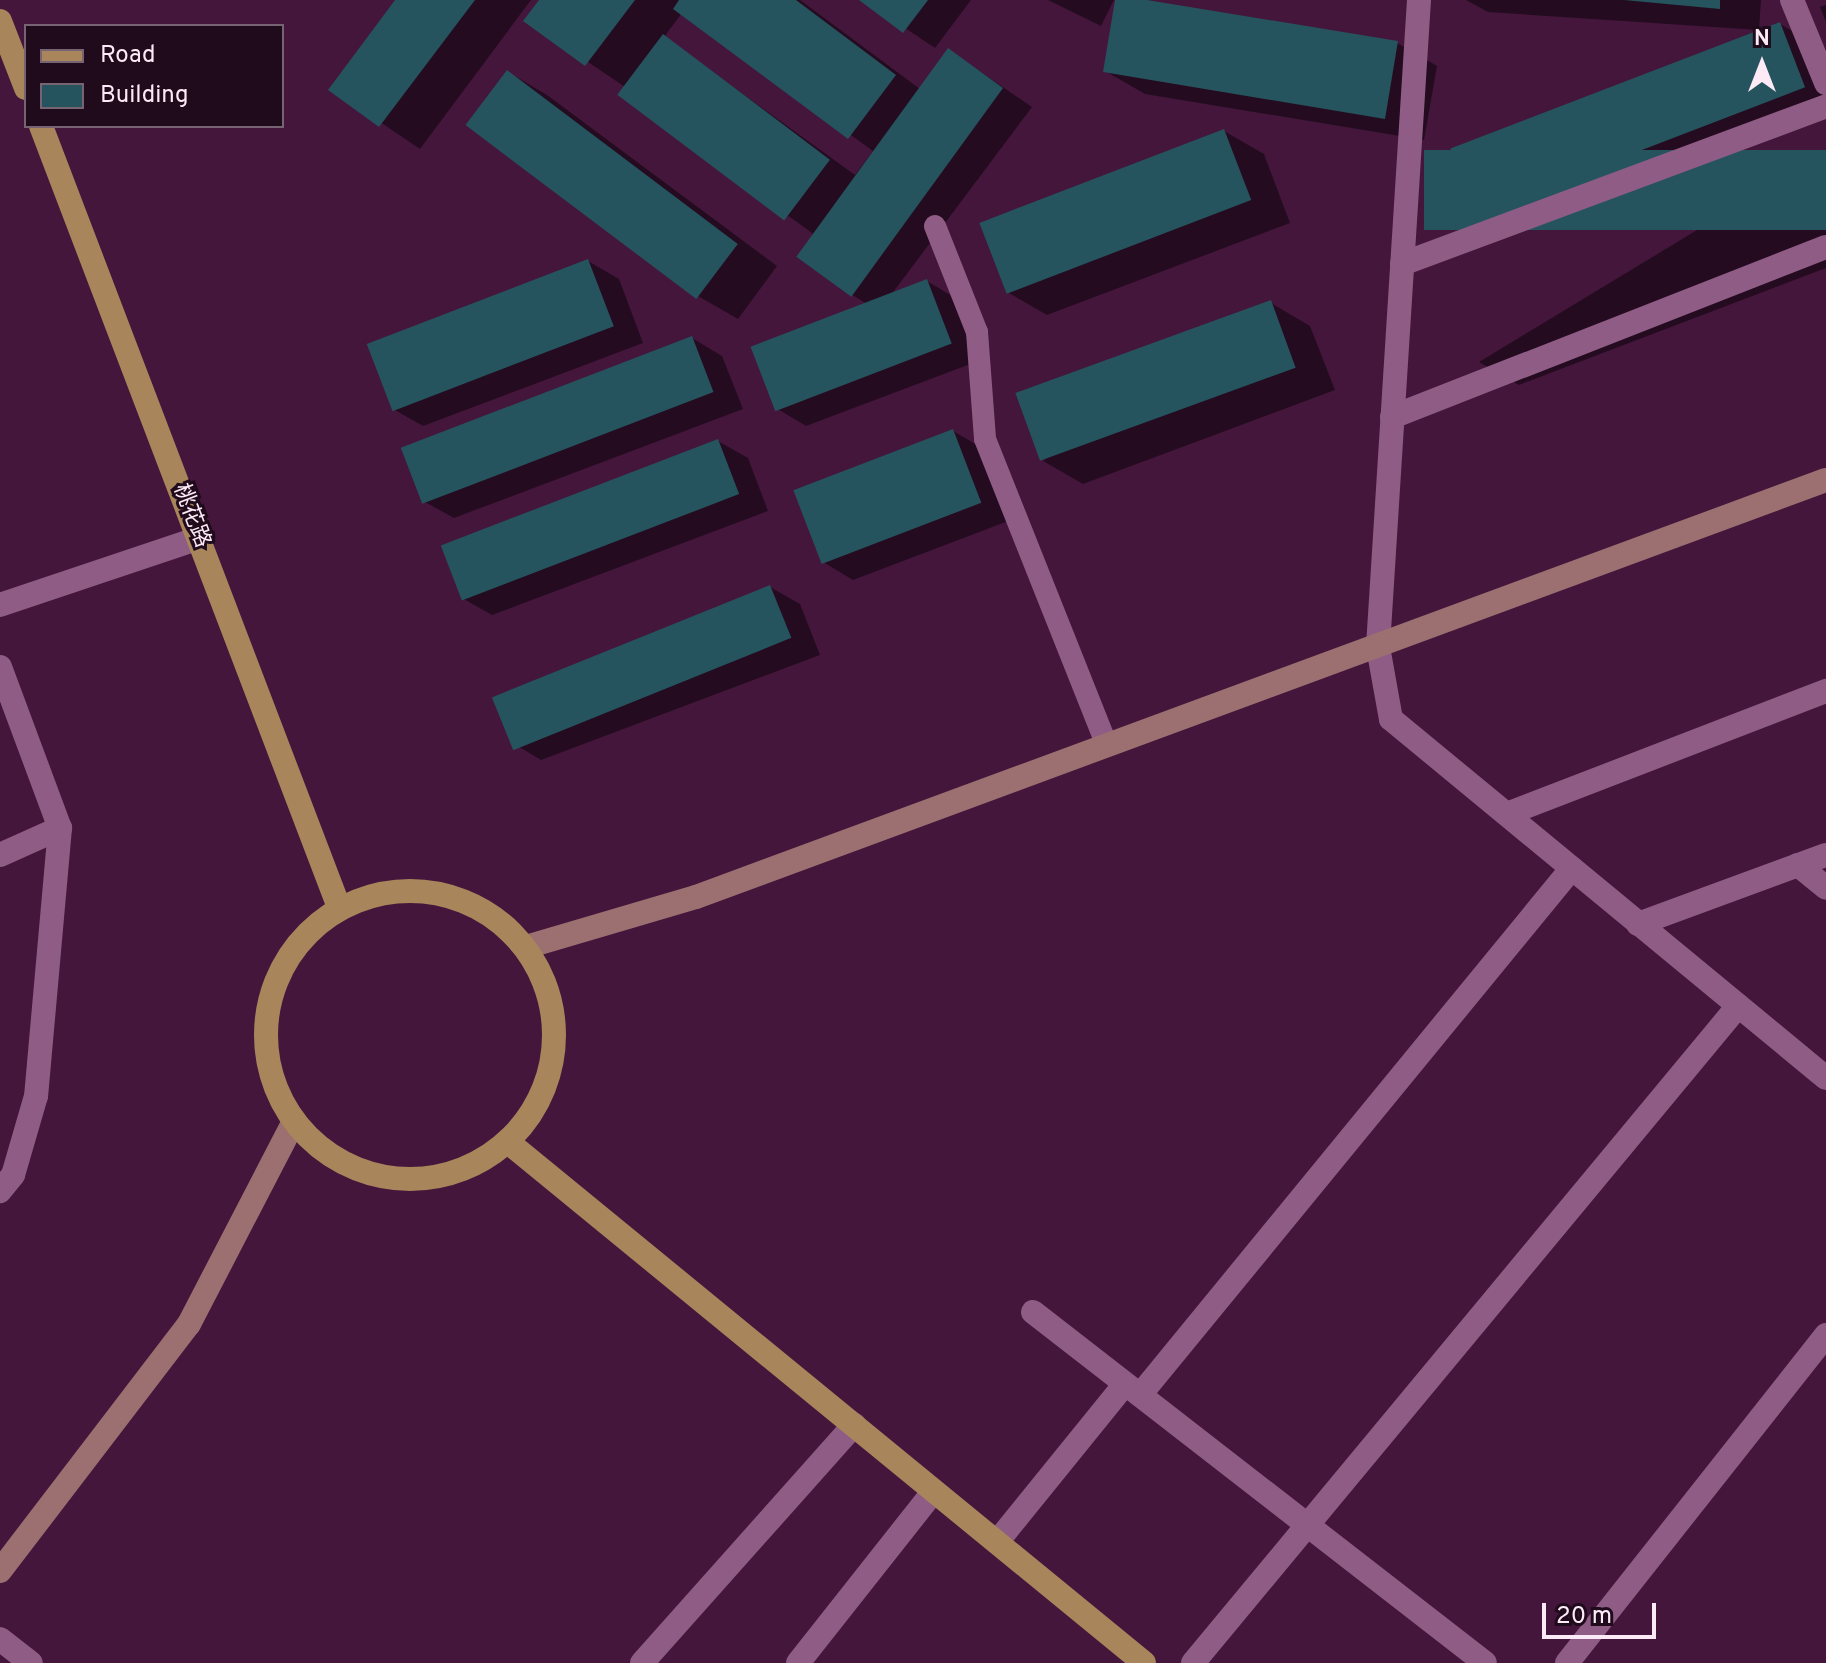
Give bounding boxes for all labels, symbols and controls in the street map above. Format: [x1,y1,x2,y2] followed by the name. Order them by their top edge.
[24,24,284,128] legend
[1722,24,1802,104] north arrow
[1754,26,1770,53] text: N
[100,41,156,71] text: Road
[100,81,189,111] text: Building
[167,480,215,552] street label: 桃花路
[1546,1587,1660,1637] scale bar
[1556,1602,1612,1632] text: 20 m

